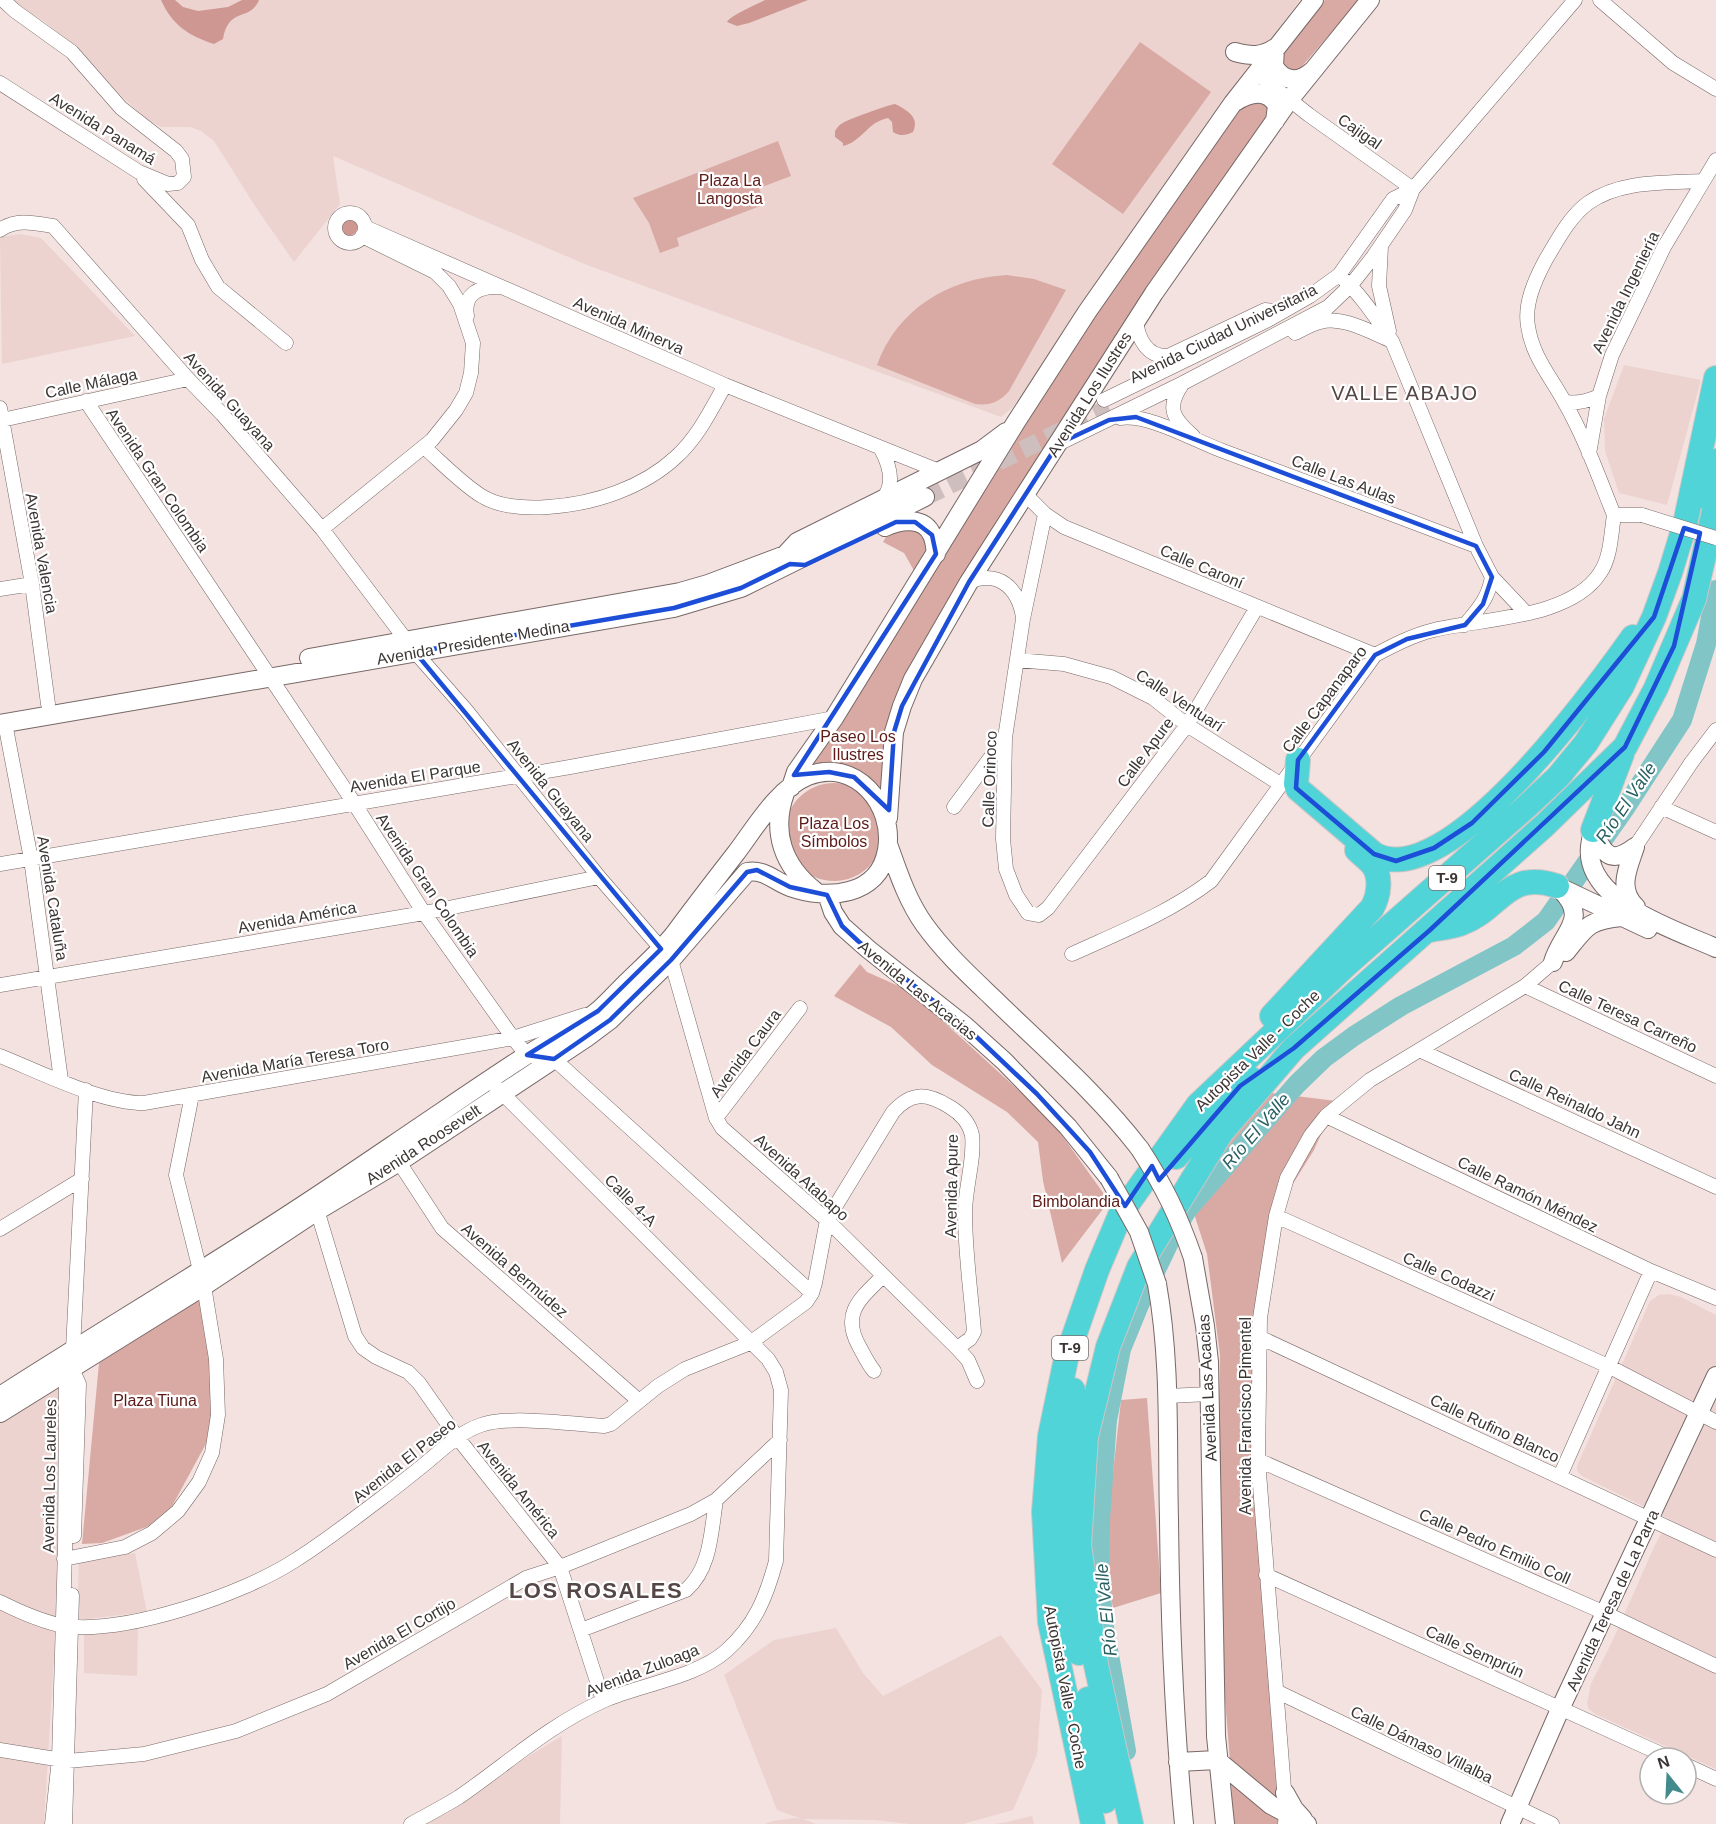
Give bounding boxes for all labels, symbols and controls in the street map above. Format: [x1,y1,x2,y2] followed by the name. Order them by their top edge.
[47,89,159,168] street label: Avenida Panamá
[1335,110,1385,152] street label: Cajigal
[697,172,763,207] park label: Plaza La Langosta
[1589,229,1662,356] street label: Avenida Ingeniería
[1127,281,1320,386] street label: Avenida Ciudad Universitaria
[571,294,687,357] street label: Avenida Minerva
[1044,329,1135,460] street label: Avenida Los Ilustres
[181,348,278,454] street label: Avenida Guayana
[44,365,139,402] street label: Calle Málaga
[1331,382,1479,404] district label: VALLE ABAJO
[103,405,212,555] street label: Avenida Gran Colombia
[1289,452,1398,507] street label: Calle Las Aulas
[23,491,61,615] street label: Avenida Valencia
[1158,541,1247,592] street label: Calle Caroní
[375,617,571,668] street label: Avenida Presidente Medina
[1279,643,1370,756] street label: Calle Capanaparo
[1133,666,1227,735] street label: Calle Ventuarí
[1114,714,1177,790] street label: Calle Apure
[820,728,896,763] park label: Paseo Los Ilustres
[979,730,1000,828] street label: Calle Orinoco
[504,736,597,845] street label: Avenida Guayana
[348,758,482,795] street label: Avenida El Parque
[1592,759,1660,847] water label: Río El Valle
[373,810,482,960] street label: Avenida Gran Colombia
[799,815,869,850] park label: Plaza Los Símbolos
[34,835,71,962] street label: Avenida Cataluña
[1429,866,1465,890] road number: T-9
[237,899,358,936] street label: Avenida América
[855,937,980,1043] street label: Avenida Las Acacias
[1556,977,1700,1056] street label: Calle Teresa Carreño
[1192,987,1323,1114] street label: Autopista Valle - Coche
[707,1006,784,1101] street label: Avenida Caura
[200,1036,390,1085] street label: Avenida María Teresa Toro
[1506,1065,1643,1141] street label: Calle Reinaldo Jahn
[1218,1089,1294,1173] water label: Río El Valle
[363,1101,484,1188] street label: Avenida Roosevelt
[751,1131,852,1224] street label: Avenida Atabapo
[942,1134,961,1238] street label: Avenida Apure
[1455,1153,1601,1236] street label: Calle Ramón Méndez
[601,1171,660,1230] street label: Calle 4-A
[1032,1193,1120,1210] park label: Bimbolandia
[458,1220,571,1321] street label: Avenida Bermúdez
[1400,1249,1497,1304] street label: Calle Codazzi
[1195,1314,1220,1462] street label: Avenida Las Acacias
[1237,1317,1254,1515] street label: Avenida Francisco Pimentel
[1052,1336,1088,1360] road number: T-9
[1428,1391,1562,1466] street label: Calle Rufino Blanco
[113,1392,197,1409] park label: Plaza Tiuna
[40,1399,59,1553] street label: Avenida Los Laureles
[349,1415,459,1506] street label: Avenida El Paseo
[474,1437,563,1541] street label: Avenida América
[1417,1505,1573,1587] street label: Calle Pedro Emilio Coll
[1563,1507,1662,1693] street label: Avenida Teresa de La Parra
[1091,1563,1121,1657] water label: Río El Valle
[509,1578,683,1603] district label: LOS ROSALES
[340,1594,459,1673] street label: Avenida El Cortijo
[1041,1604,1090,1770] street label: Autopista Valle - Coche
[1423,1622,1527,1681] street label: Calle Semprún
[583,1641,701,1700] street label: Avenida Zuloaga
[1348,1703,1496,1786] street label: Calle Dámaso Villalba
[1638,1746,1698,1806] north arrow
[1655,1752,1672,1772] text: N

